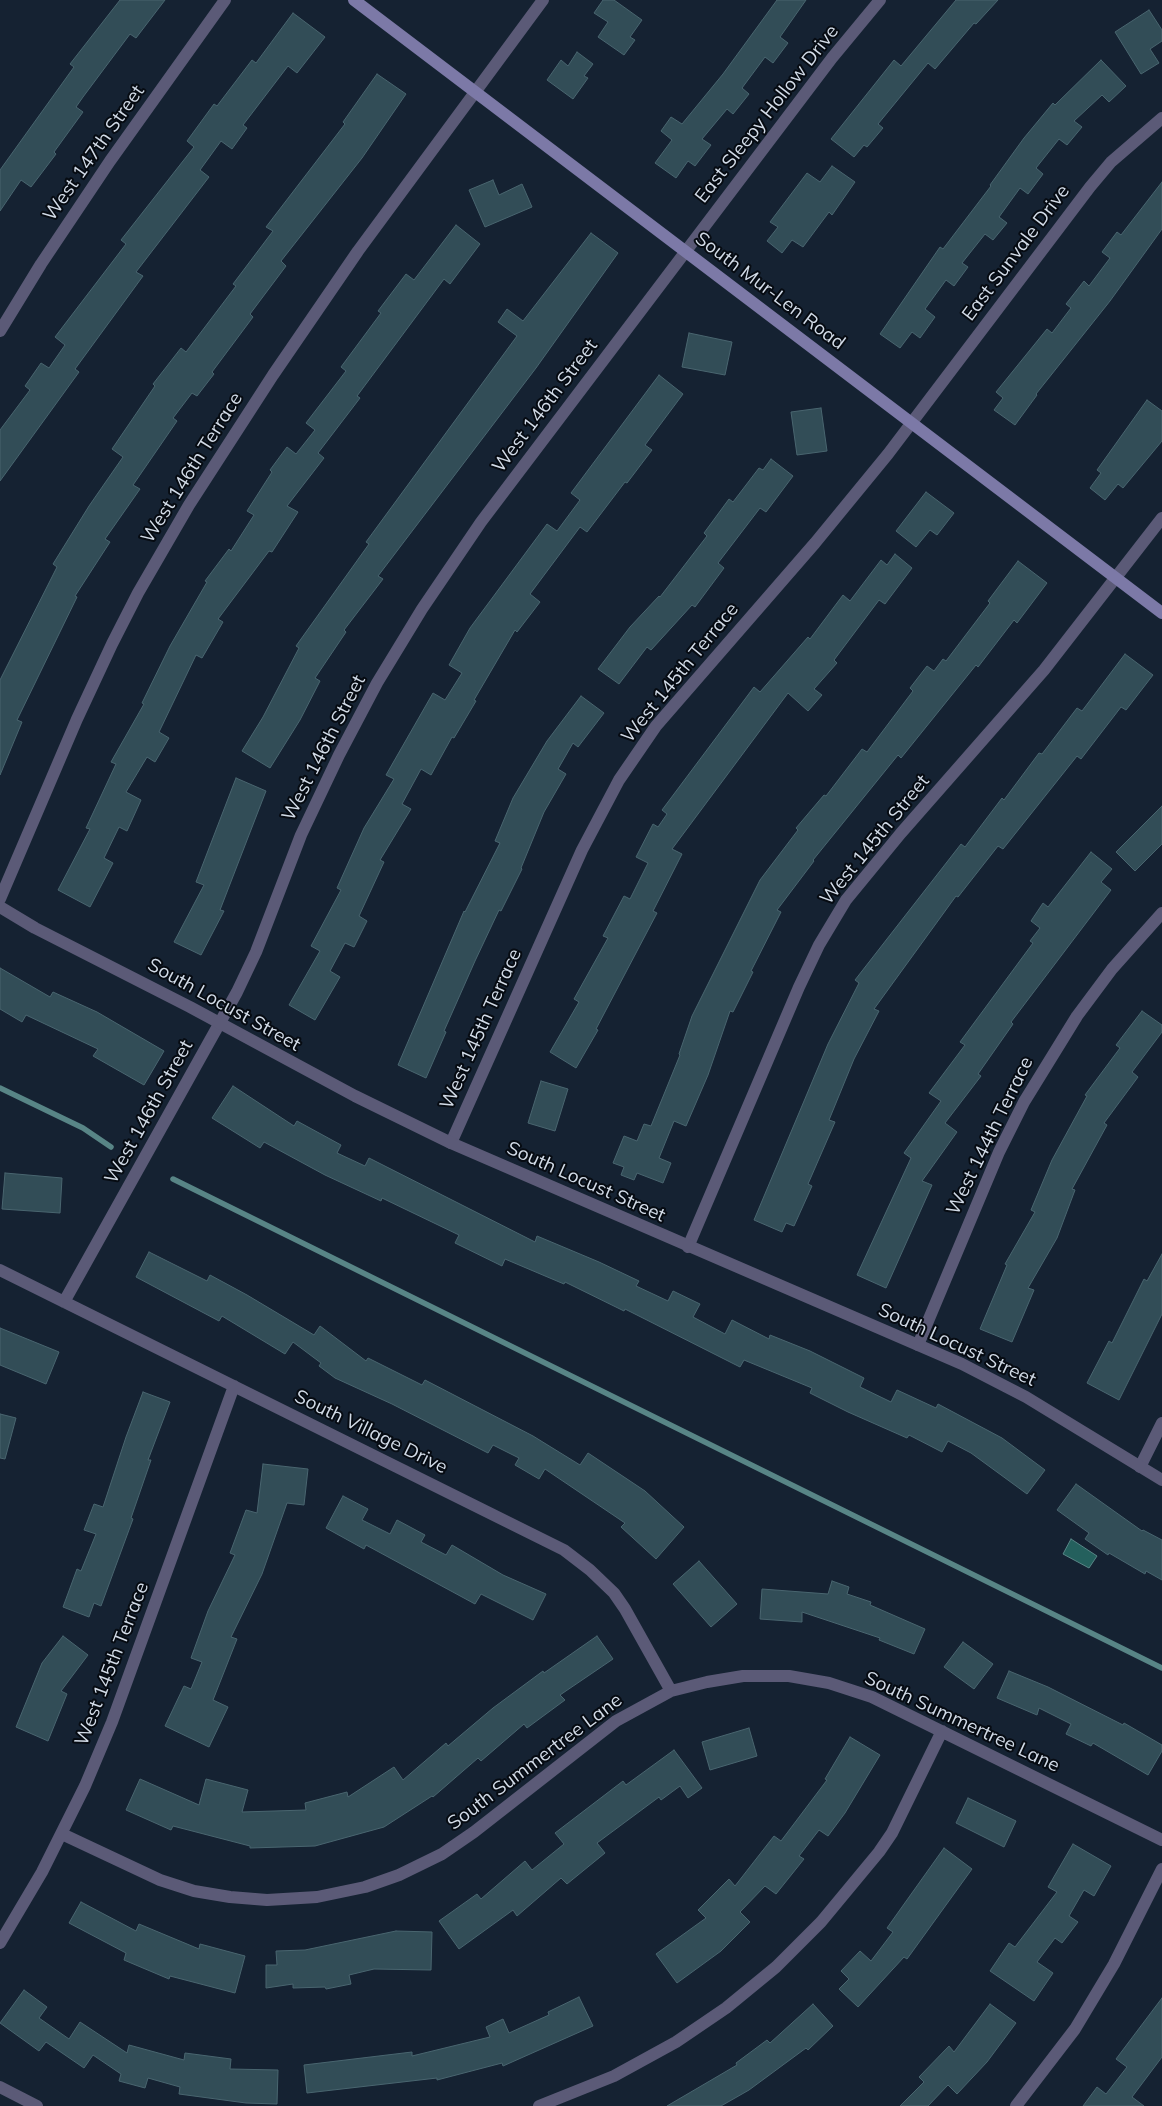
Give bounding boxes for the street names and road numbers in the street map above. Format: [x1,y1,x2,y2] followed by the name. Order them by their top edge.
[691,21,843,207] street label: East Sleepy Hollow Drive
[39,81,149,225] street label: West 147th Street
[957,181,1075,325] street label: East Sunvale Drive
[691,227,849,355] street label: South Mur-Len Road
[488,335,602,477] street label: West 146th Street
[136,389,248,547] street label: West 146th Terrace
[617,599,743,747] street label: West 145th Terrace
[277,671,371,825] street label: West 146th Street
[816,770,934,910] street label: West 145th Street
[435,945,527,1113] street label: West 145th Terrace
[144,953,304,1057] street label: South Locust Street
[100,1036,198,1188] street label: West 146th Street
[942,1053,1038,1219] street label: West 144th Terrace
[503,1137,669,1227] street label: South Locust Street
[875,1298,1039,1392] street label: South Locust Street
[291,1385,451,1479] street label: South Village Drive
[70,1579,154,1749] street label: West 145th Terrace
[861,1667,1063,1777] street label: South Summertree Lane
[443,1689,627,1835] street label: South Summertree Lane

